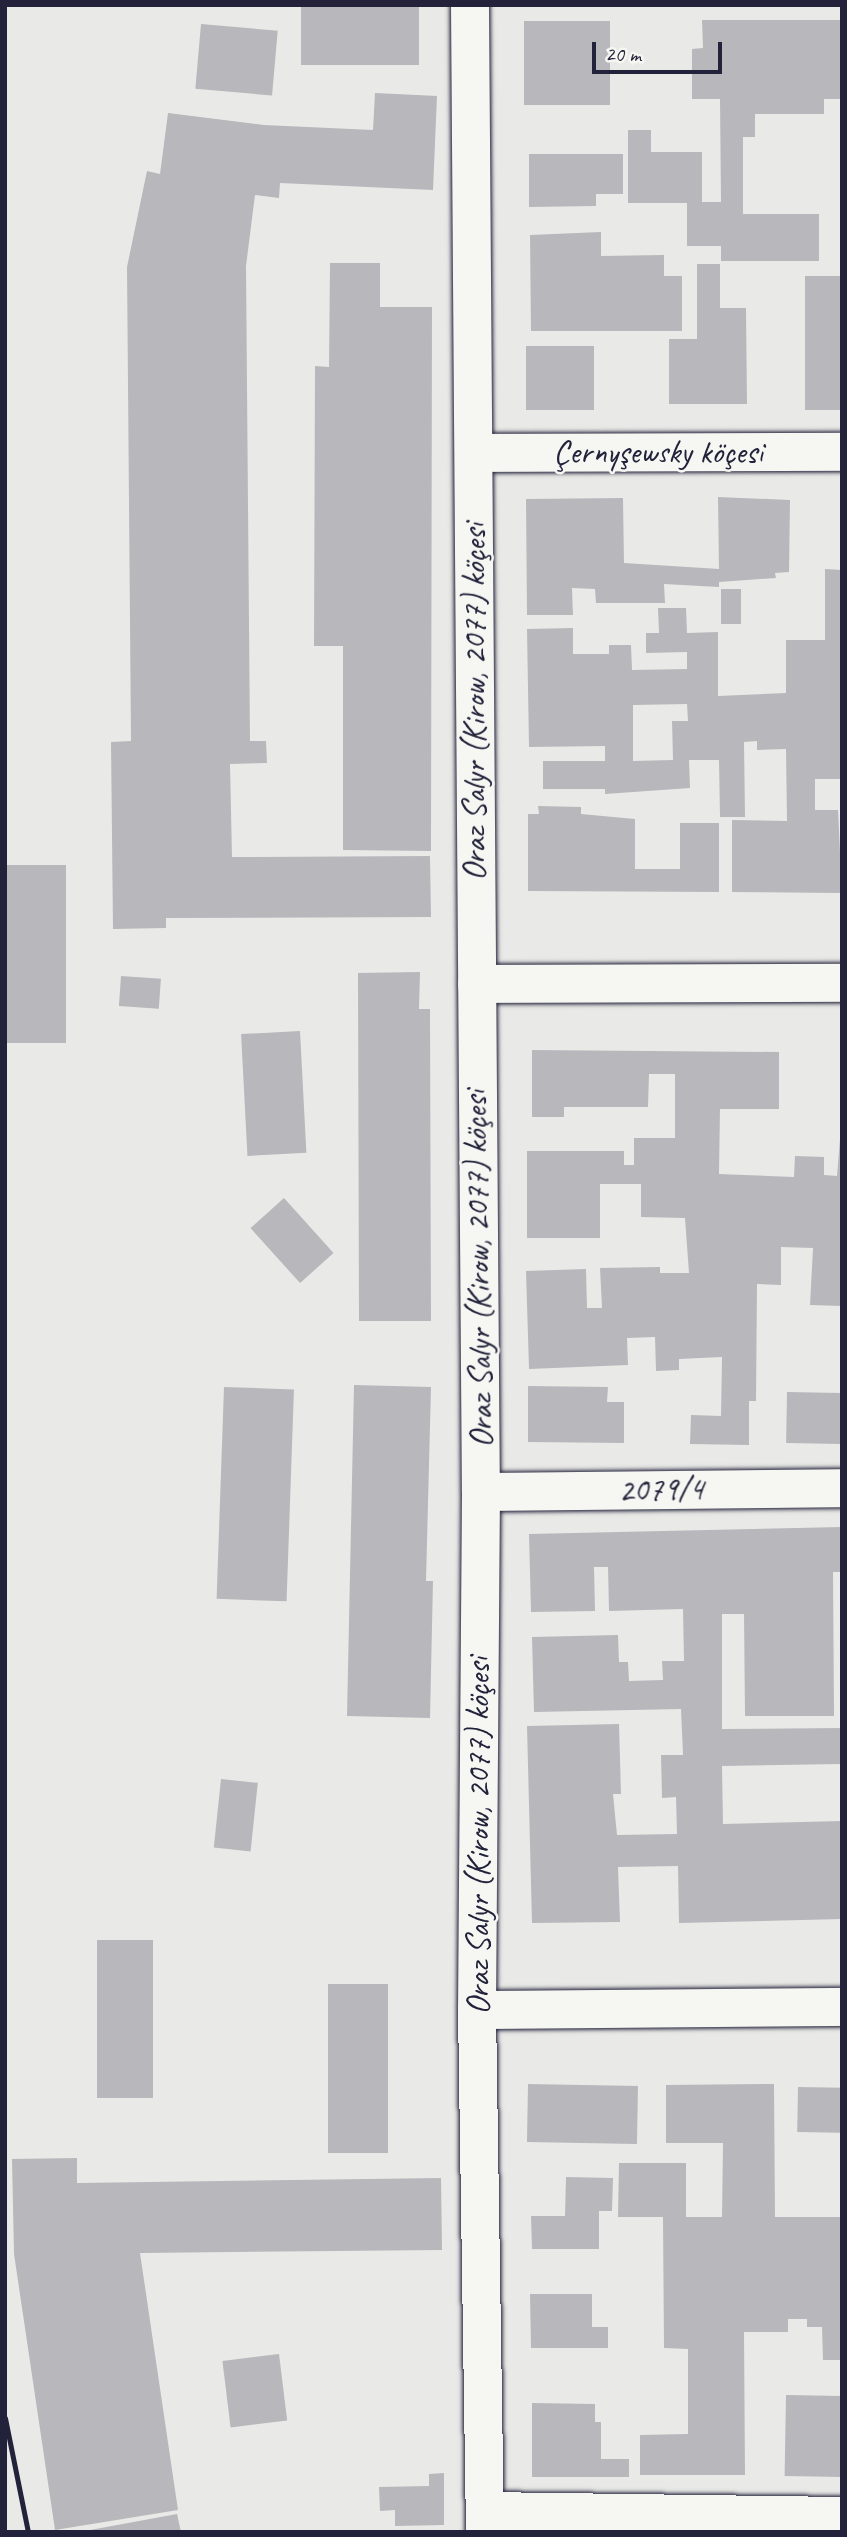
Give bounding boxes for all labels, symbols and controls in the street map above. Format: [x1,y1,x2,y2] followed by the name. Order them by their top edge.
[595,28,724,72] scale bar
[605,41,641,67] text: 20 m
[553,433,763,473] street label: Çernyşewsky köçesi
[455,523,495,881] street label: Oraz Salyr (Kirow, 2077) köçesi
[456,1089,502,1449] street label: Oraz Salyr (Kirow, 2077) köçesi
[618,1469,704,1511] street label: 2079/4
[459,1657,499,2015] street label: Oraz Salyr (Kirow, 2077) köçesi

